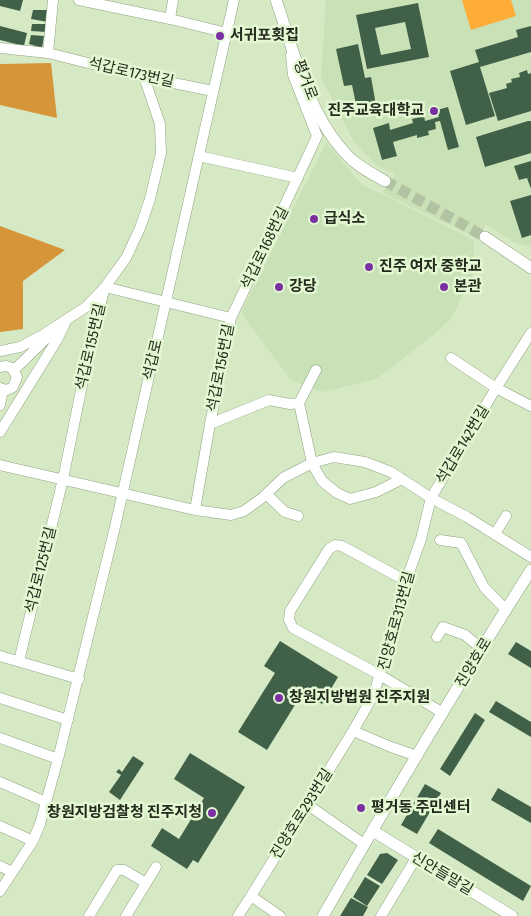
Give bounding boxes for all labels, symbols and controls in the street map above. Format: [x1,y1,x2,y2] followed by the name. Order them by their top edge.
[230,27,299,45] place label: 서귀포횟집
[214,30,226,42] marker: 서귀포횟집
[86,54,176,92] street label: 석갑로173번길
[289,57,321,103] street label: 평거로
[327,102,424,120] place label: 진주교육대학교
[428,105,440,117] marker: 진주교육대학교
[237,204,293,292] street label: 석갑로168번길
[324,210,365,228] place label: 급식소
[308,213,320,225] marker: 급식소
[379,258,482,276] place label: 진주 여자 중학교
[363,261,375,273] marker: 진주 여자 중학교
[289,278,317,296] place label: 강당
[454,278,482,296] place label: 본관
[273,281,285,293] marker: 강당
[438,281,450,293] marker: 본관
[72,302,110,392] street label: 석갑로155번길
[204,323,238,413] street label: 석갑로156번길
[140,338,166,382] street label: 석갑로
[432,402,494,488] street label: 석갑로142번길
[22,525,60,615] street label: 석갑로125번길
[375,569,419,673] street label: 진양호로313번길
[452,635,496,691] street label: 진양호로
[289,689,430,707] place label: 창원지방법원 진주지원
[273,692,285,704] marker: 창원지방법원 진주지원
[267,766,337,862] street label: 진양호로293번길
[371,799,471,817] place label: 평거동 주민센터
[355,802,367,814] marker: 평거동 주민센터
[47,804,202,822] place label: 창원지방검찰청 진주지청
[206,807,218,819] marker: 창원지방검찰청 진주지청
[408,849,476,899] street label: 신안들말길

